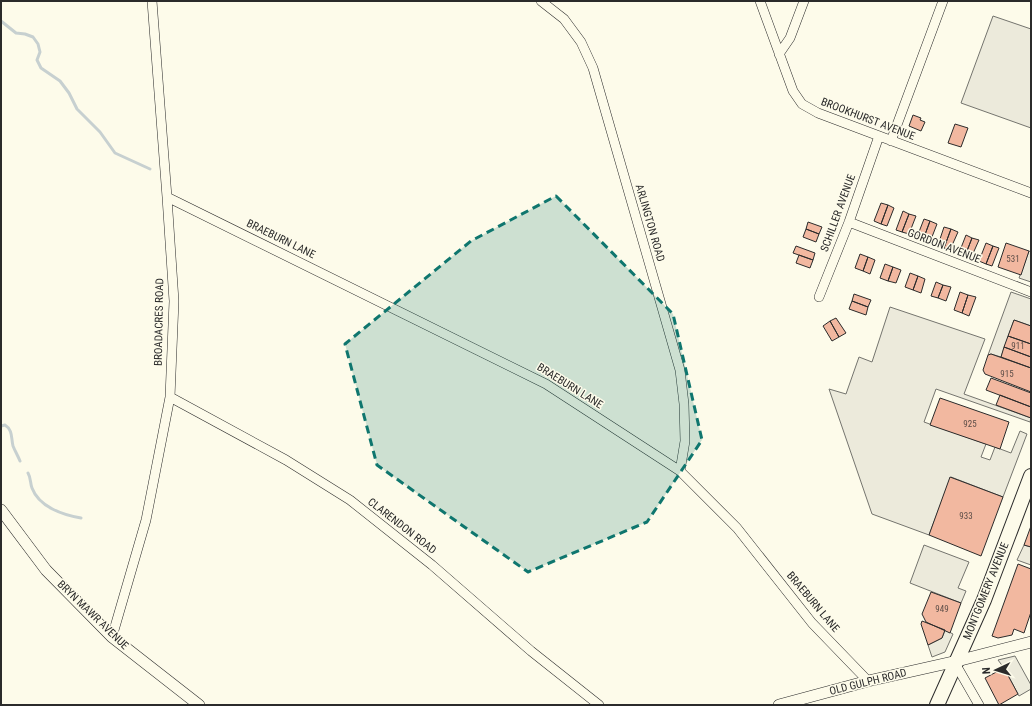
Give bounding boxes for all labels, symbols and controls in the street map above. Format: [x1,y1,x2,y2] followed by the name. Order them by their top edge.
[819,95,917,143] street label: BROOKHURST AVENUE
[818,172,858,254] street label: SCHILLER AVENUE
[633,183,667,263] street label: ARLINGTON ROAD
[244,217,318,262] street label: BRAEBURN LANE
[906,226,983,266] street label: GORDON AVENUE
[1006,254,1020,264] house number: 531
[152,278,166,366] street label: BROADACRES ROAD
[1011,341,1025,351] house number: 911
[535,361,606,412] street label: BRAEBURN LANE
[1000,369,1014,379] house number: 915
[963,419,977,429] house number: 925
[365,495,439,557] street label: CLARENDON ROAD
[959,511,973,521] house number: 933
[961,540,1012,642] street label: MONTGOMERY AVENUE
[784,569,842,635] street label: BRAEBURN LANE
[55,578,132,653] street label: BRYN MAWR AVENUE
[935,604,949,614] house number: 949
[976,650,1016,690] north arrow
[828,666,908,698] street label: OLD GULPH ROAD
[980,667,993,674] text: N

